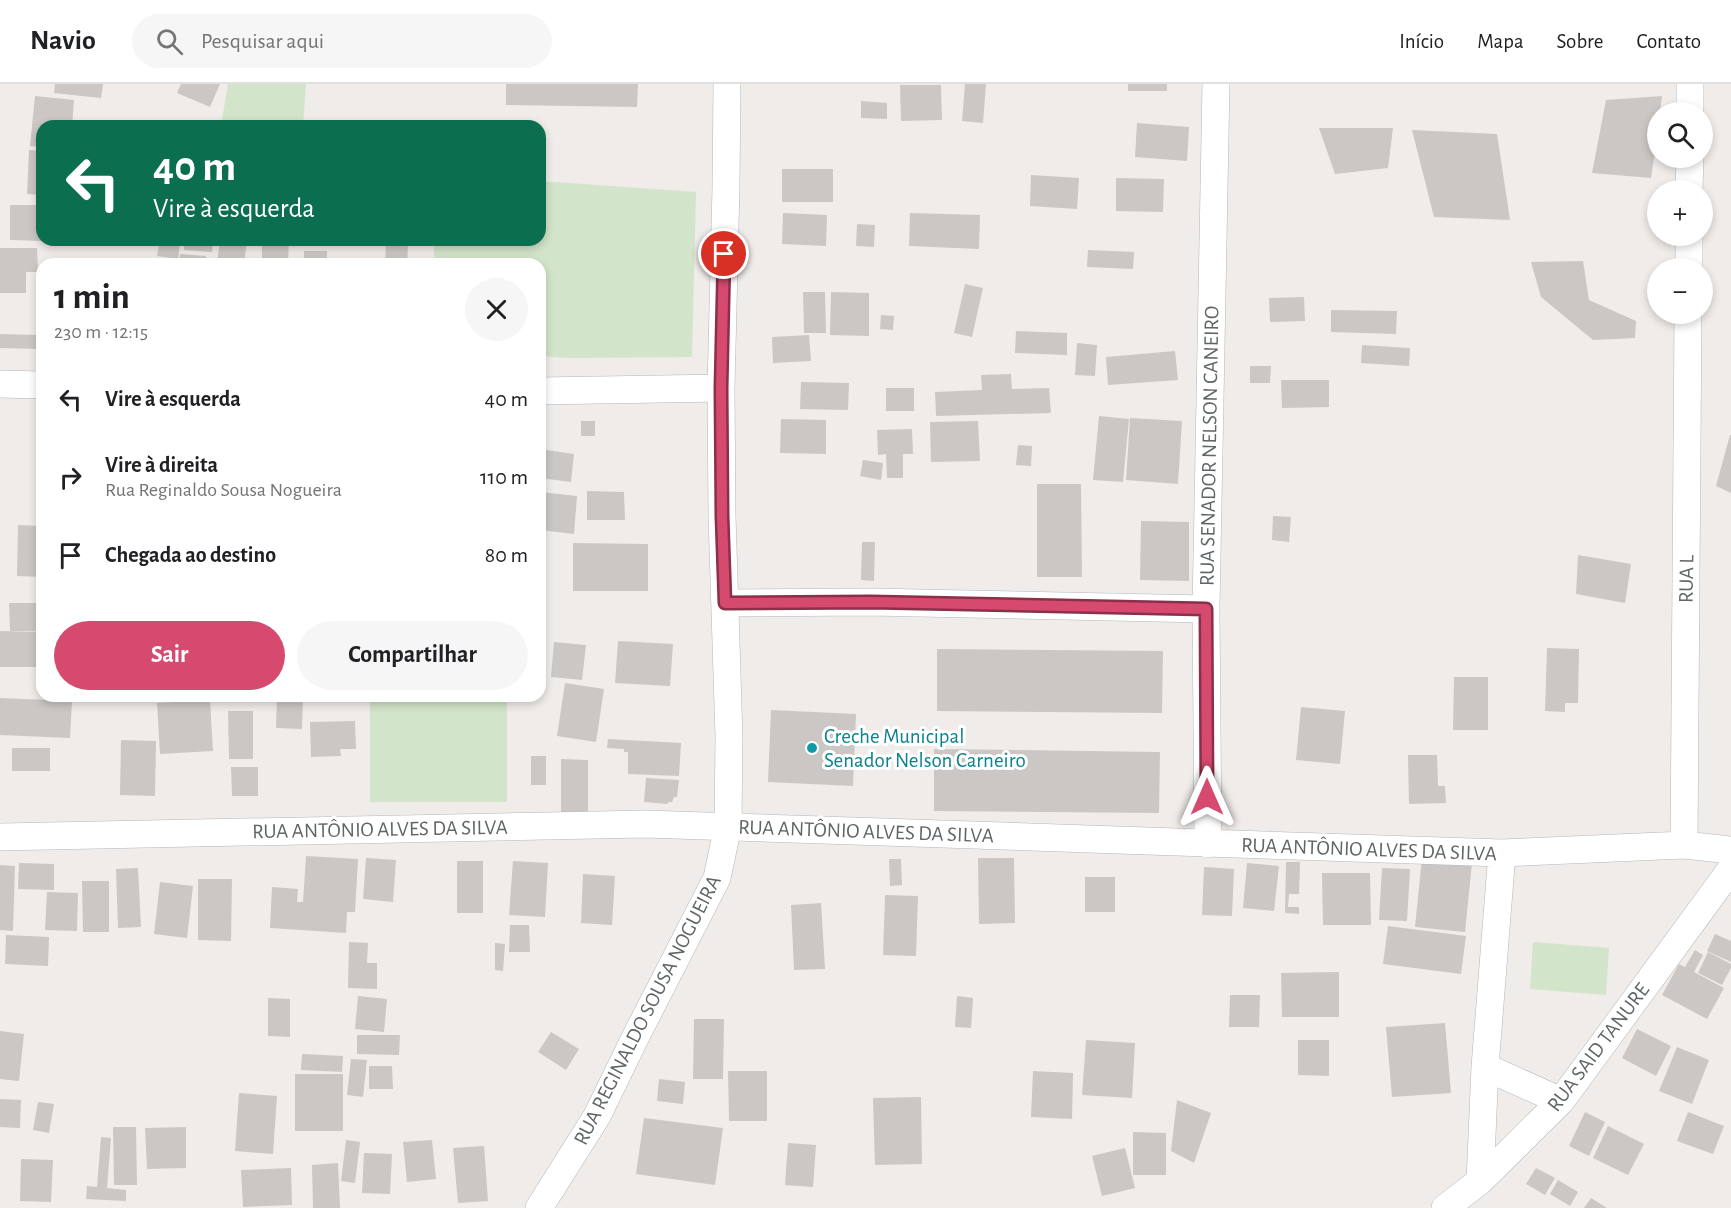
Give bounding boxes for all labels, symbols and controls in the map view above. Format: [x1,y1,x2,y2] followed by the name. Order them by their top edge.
[132,14,552,68] search box
[153,25,186,58] icon: search
[30,27,96,55] text: Navio
[201,30,324,52] text: Pesquisar aqui
[1399,31,1444,52] text: Início
[1477,31,1524,52] text: Mapa
[1557,31,1603,52] text: Sobre
[1636,31,1701,52] text: Contato
[1647,102,1713,324] map controls
[1647,102,1713,168] button: search
[54,144,132,222] icon: left
[153,146,236,188] text: 40 m
[1647,180,1713,246] button: +
[153,195,315,222] text: Vire à esquerda
[698,228,749,279] pin
[707,237,740,270] icon: arrive
[1647,258,1713,324] button: −
[465,278,528,341] button: close
[54,279,130,315] text: 1 min
[1197,306,1222,586] street label: RUA SENADOR NELSON CANEIRO
[54,322,148,342] text: 230 m · 12:15
[54,383,87,416] icon: left
[105,388,241,410] text: Vire à esquerda
[485,388,528,410] text: 40 m
[105,454,218,476] text: Vire à direita
[54,461,87,494] icon: right
[480,466,528,488] text: 110 m
[105,480,342,500] text: Rua Reginaldo Sousa Nogueira
[54,539,87,572] icon: arrive
[105,544,276,566] text: Chegada ao destino
[485,544,528,566] text: 80 m
[1676,554,1697,603] street label: RUA L
[54,621,285,690] button: Sair
[297,621,528,690] button: Compartilhar
[824,726,1026,771] place label: Creche Municipal Senador Nelson Carneiro
[805,741,819,755] marker: Creche Municipal Senador Nelson Carneiro
[1175,765,1239,829] position arrow
[252,815,508,842] street label: RUA ANTÔNIO ALVES DA SILVA
[738,815,994,846] street label: RUA ANTÔNIO ALVES DA SILVA
[1241,833,1497,864] street label: RUA ANTÔNIO ALVES DA SILVA
[570,872,725,1148] street label: RUA REGINALDO SOUSA NOGUEIRA
[1543,979,1653,1115] street label: RUA SAID TANURE

